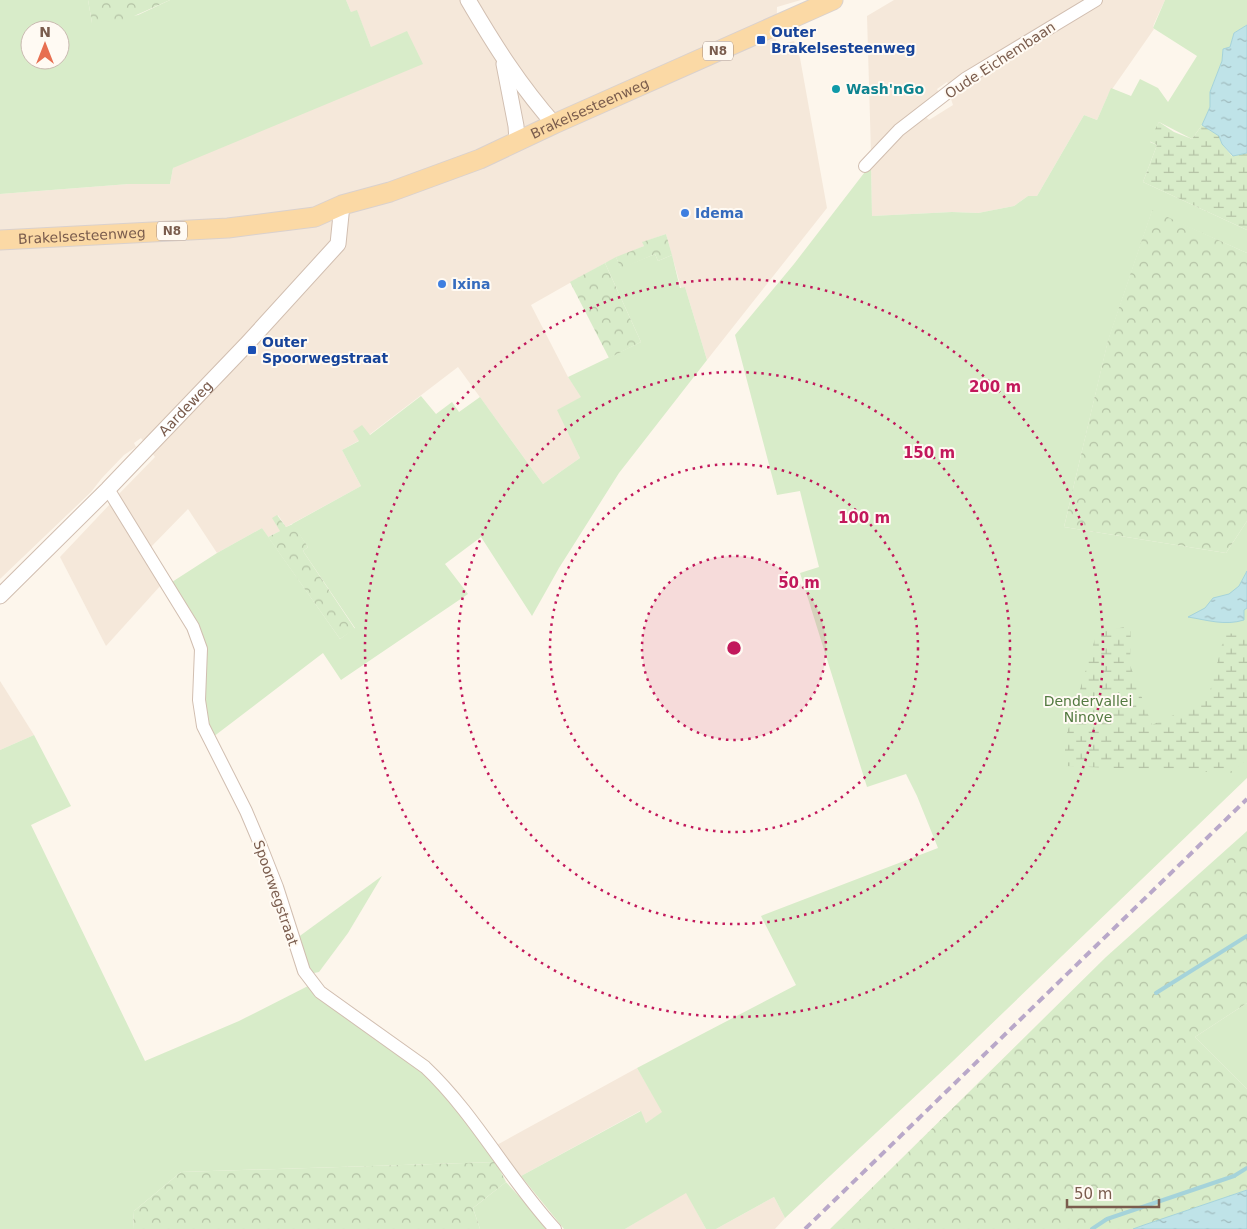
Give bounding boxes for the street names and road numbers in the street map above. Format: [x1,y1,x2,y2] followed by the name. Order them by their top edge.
[942,18,1058,102] street label: Oude Eichembaan
[703,41,733,60] road number: N8
[528,75,651,142] street label: Brakelsesteenweg
[157,222,187,240] road number: N8
[18,224,146,247] street label: Brakelsesteenweg
[155,377,216,439] street label: Aardeweg
[250,838,302,948] street label: Spoorwegstraat

